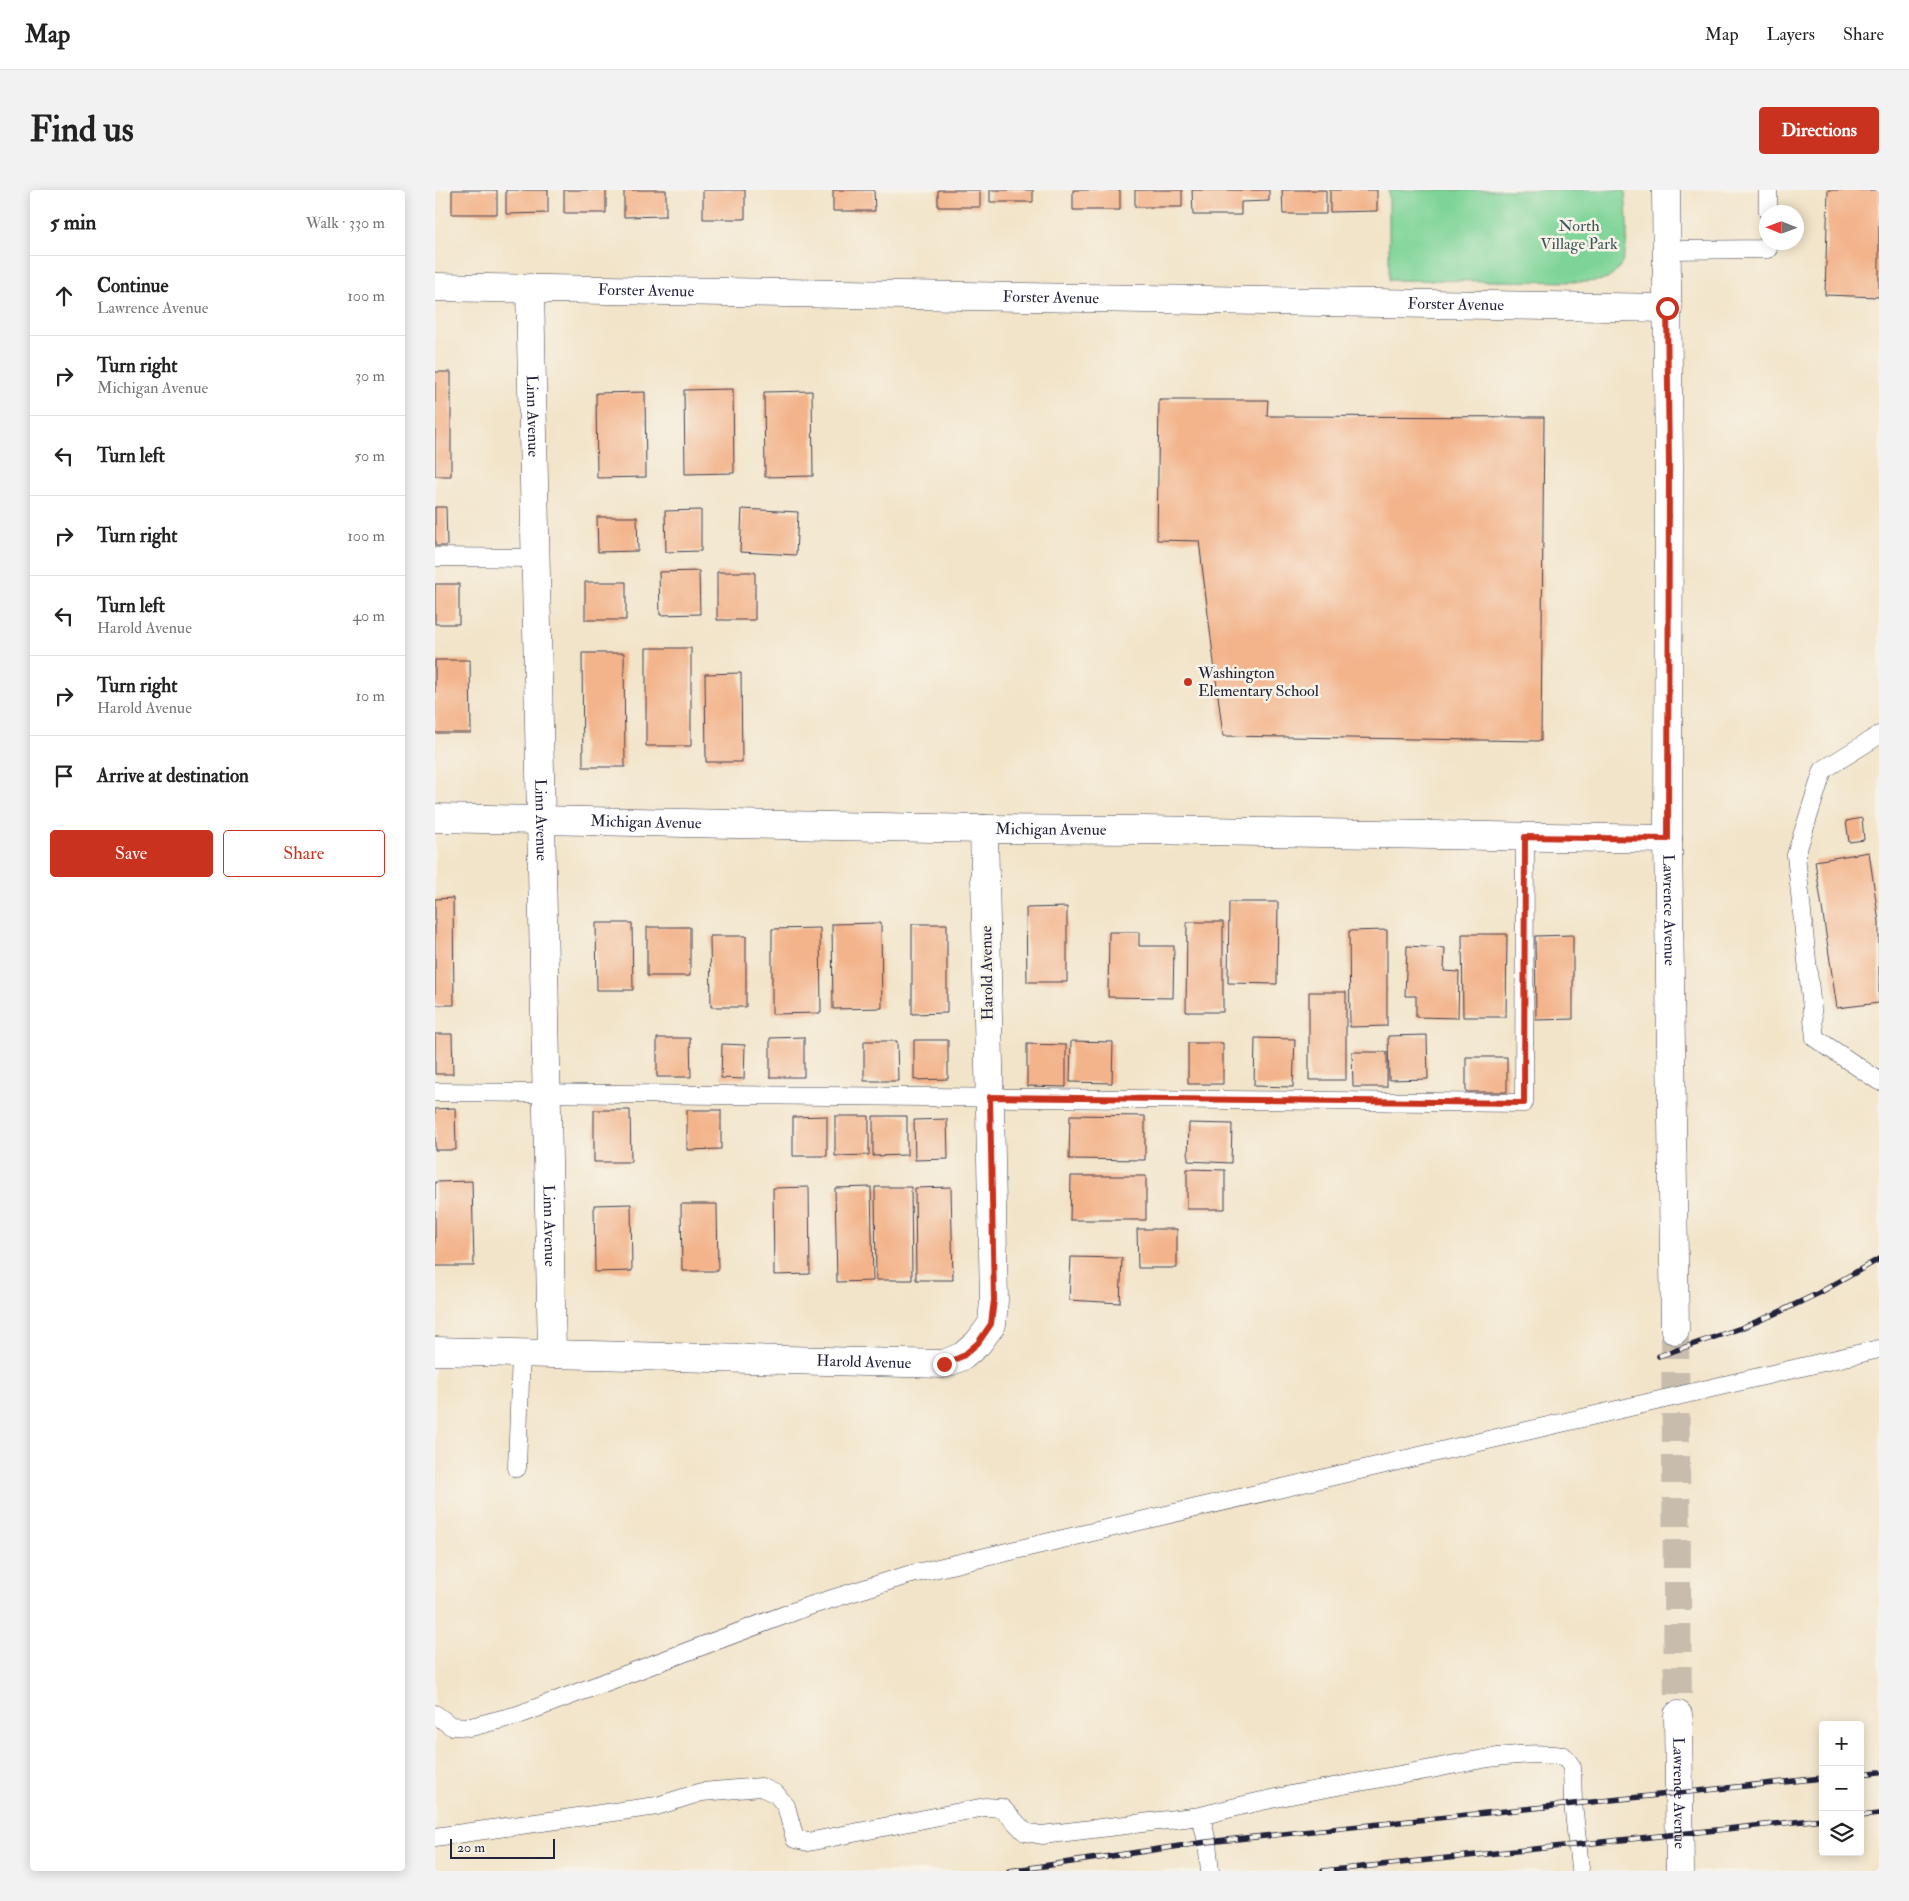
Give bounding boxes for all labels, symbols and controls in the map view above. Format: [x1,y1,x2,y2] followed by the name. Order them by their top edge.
[25,19,70,50] text: Map
[1705,23,1739,46] text: Map
[1767,23,1815,46] text: Layers
[1843,23,1884,46] text: Share
[1759,107,1879,154] button: Directions
[30,108,134,152] text: Find us
[1759,205,1804,250] north arrow
[50,209,96,236] text: 5 min
[306,213,385,233] text: Walk · 330 m
[1540,216,1618,254] park label: North Village Park
[97,274,168,298] text: Continue
[598,280,695,301] street label: Forster Avenue
[50,282,78,310] icon: ahead
[347,286,385,306] text: 100 m
[1003,287,1100,308] street label: Forster Avenue
[1407,294,1505,315] street label: Forster Avenue
[1656,297,1679,320] route start
[97,298,209,318] text: Lawrence Avenue
[97,354,177,378] text: Turn right
[50,362,78,390] icon: right
[355,366,385,386] text: 30 m
[522,375,543,458] street label: Linn Avenue
[97,378,208,398] text: Michigan Avenue
[50,442,78,470] icon: left
[97,444,165,468] text: Turn left
[354,446,385,466] text: 50 m
[50,522,78,550] icon: right
[97,524,177,548] text: Turn right
[347,526,385,546] text: 100 m
[97,594,165,618] text: Turn left
[50,602,78,630] icon: left
[352,606,385,626] text: 40 m
[97,618,192,638] text: Harold Avenue
[1197,663,1319,701] place label: Washington Elementary School
[97,674,177,698] text: Turn right
[1182,676,1194,688] marker: Washington Elementary School
[50,682,78,710] icon: right
[355,686,385,706] text: 10 m
[97,698,192,718] text: Harold Avenue
[50,762,78,790] icon: arrive
[97,764,249,788] text: Arrive at destination
[530,779,552,861] street label: Linn Avenue
[590,811,702,833] street label: Michigan Avenue
[995,819,1107,840] street label: Michigan Avenue
[50,830,213,877] button: Save
[223,830,385,877] button: Share
[1658,854,1680,966] street label: Lawrence Avenue
[976,925,998,1021] street label: Harold Avenue
[539,1185,560,1267] street label: Linn Avenue
[816,1351,912,1373] street label: Harold Avenue
[933,1353,956,1376] route end
[1819,1721,1864,1856] map controls
[1819,1721,1864,1766] button: +
[1668,1737,1690,1849] street label: Lawrence Avenue
[1819,1766,1864,1811] button: −
[1819,1811,1864,1856] button: layers
[450,1836,555,1859] scale bar
[457,1839,485,1856] text: 20 m

